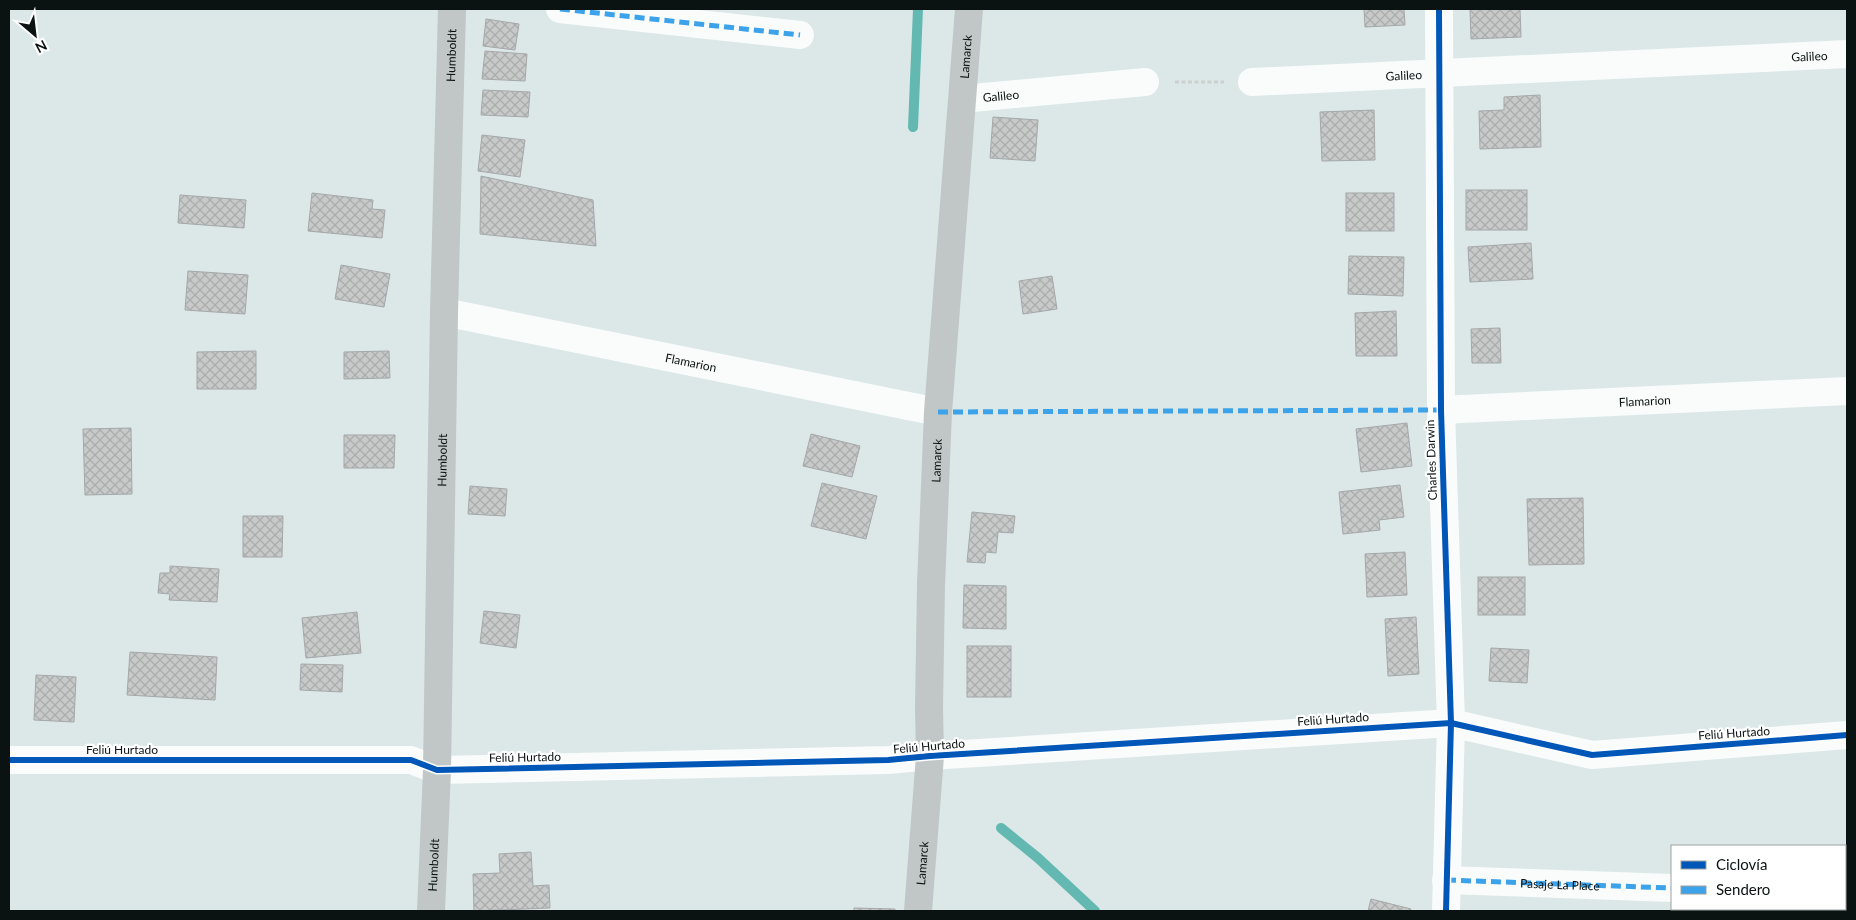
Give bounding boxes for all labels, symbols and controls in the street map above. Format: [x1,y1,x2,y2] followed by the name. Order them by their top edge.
[10,10,60,60] north arrow
[443,28,459,82] street label: Humboldt
[956,33,975,79] street label: Lamarck
[33,37,50,57] text: N
[1791,47,1828,64] street label: Galileo
[1385,66,1423,83] street label: Galileo
[982,86,1020,105] street label: Galileo
[664,349,718,375] street label: Flamarion
[1618,392,1671,409] street label: Flamarion
[1422,419,1440,501] street label: Charles Darwin
[434,433,450,487] street label: Humboldt
[928,437,944,483] street label: Lamarck
[1297,709,1370,729] street label: Feliú Hurtado
[1698,723,1771,743] street label: Feliú Hurtado
[892,735,966,757] street label: Feliú Hurtado
[86,742,158,757] street label: Feliú Hurtado
[489,749,561,765] street label: Feliú Hurtado
[424,838,442,892] street label: Humboldt
[913,840,931,886] street label: Lamarck
[1671,845,1846,910] legend
[1716,855,1767,873] text: Ciclovía
[1520,875,1600,893] street label: Pasaje La Place
[1716,880,1770,898] text: Sendero

